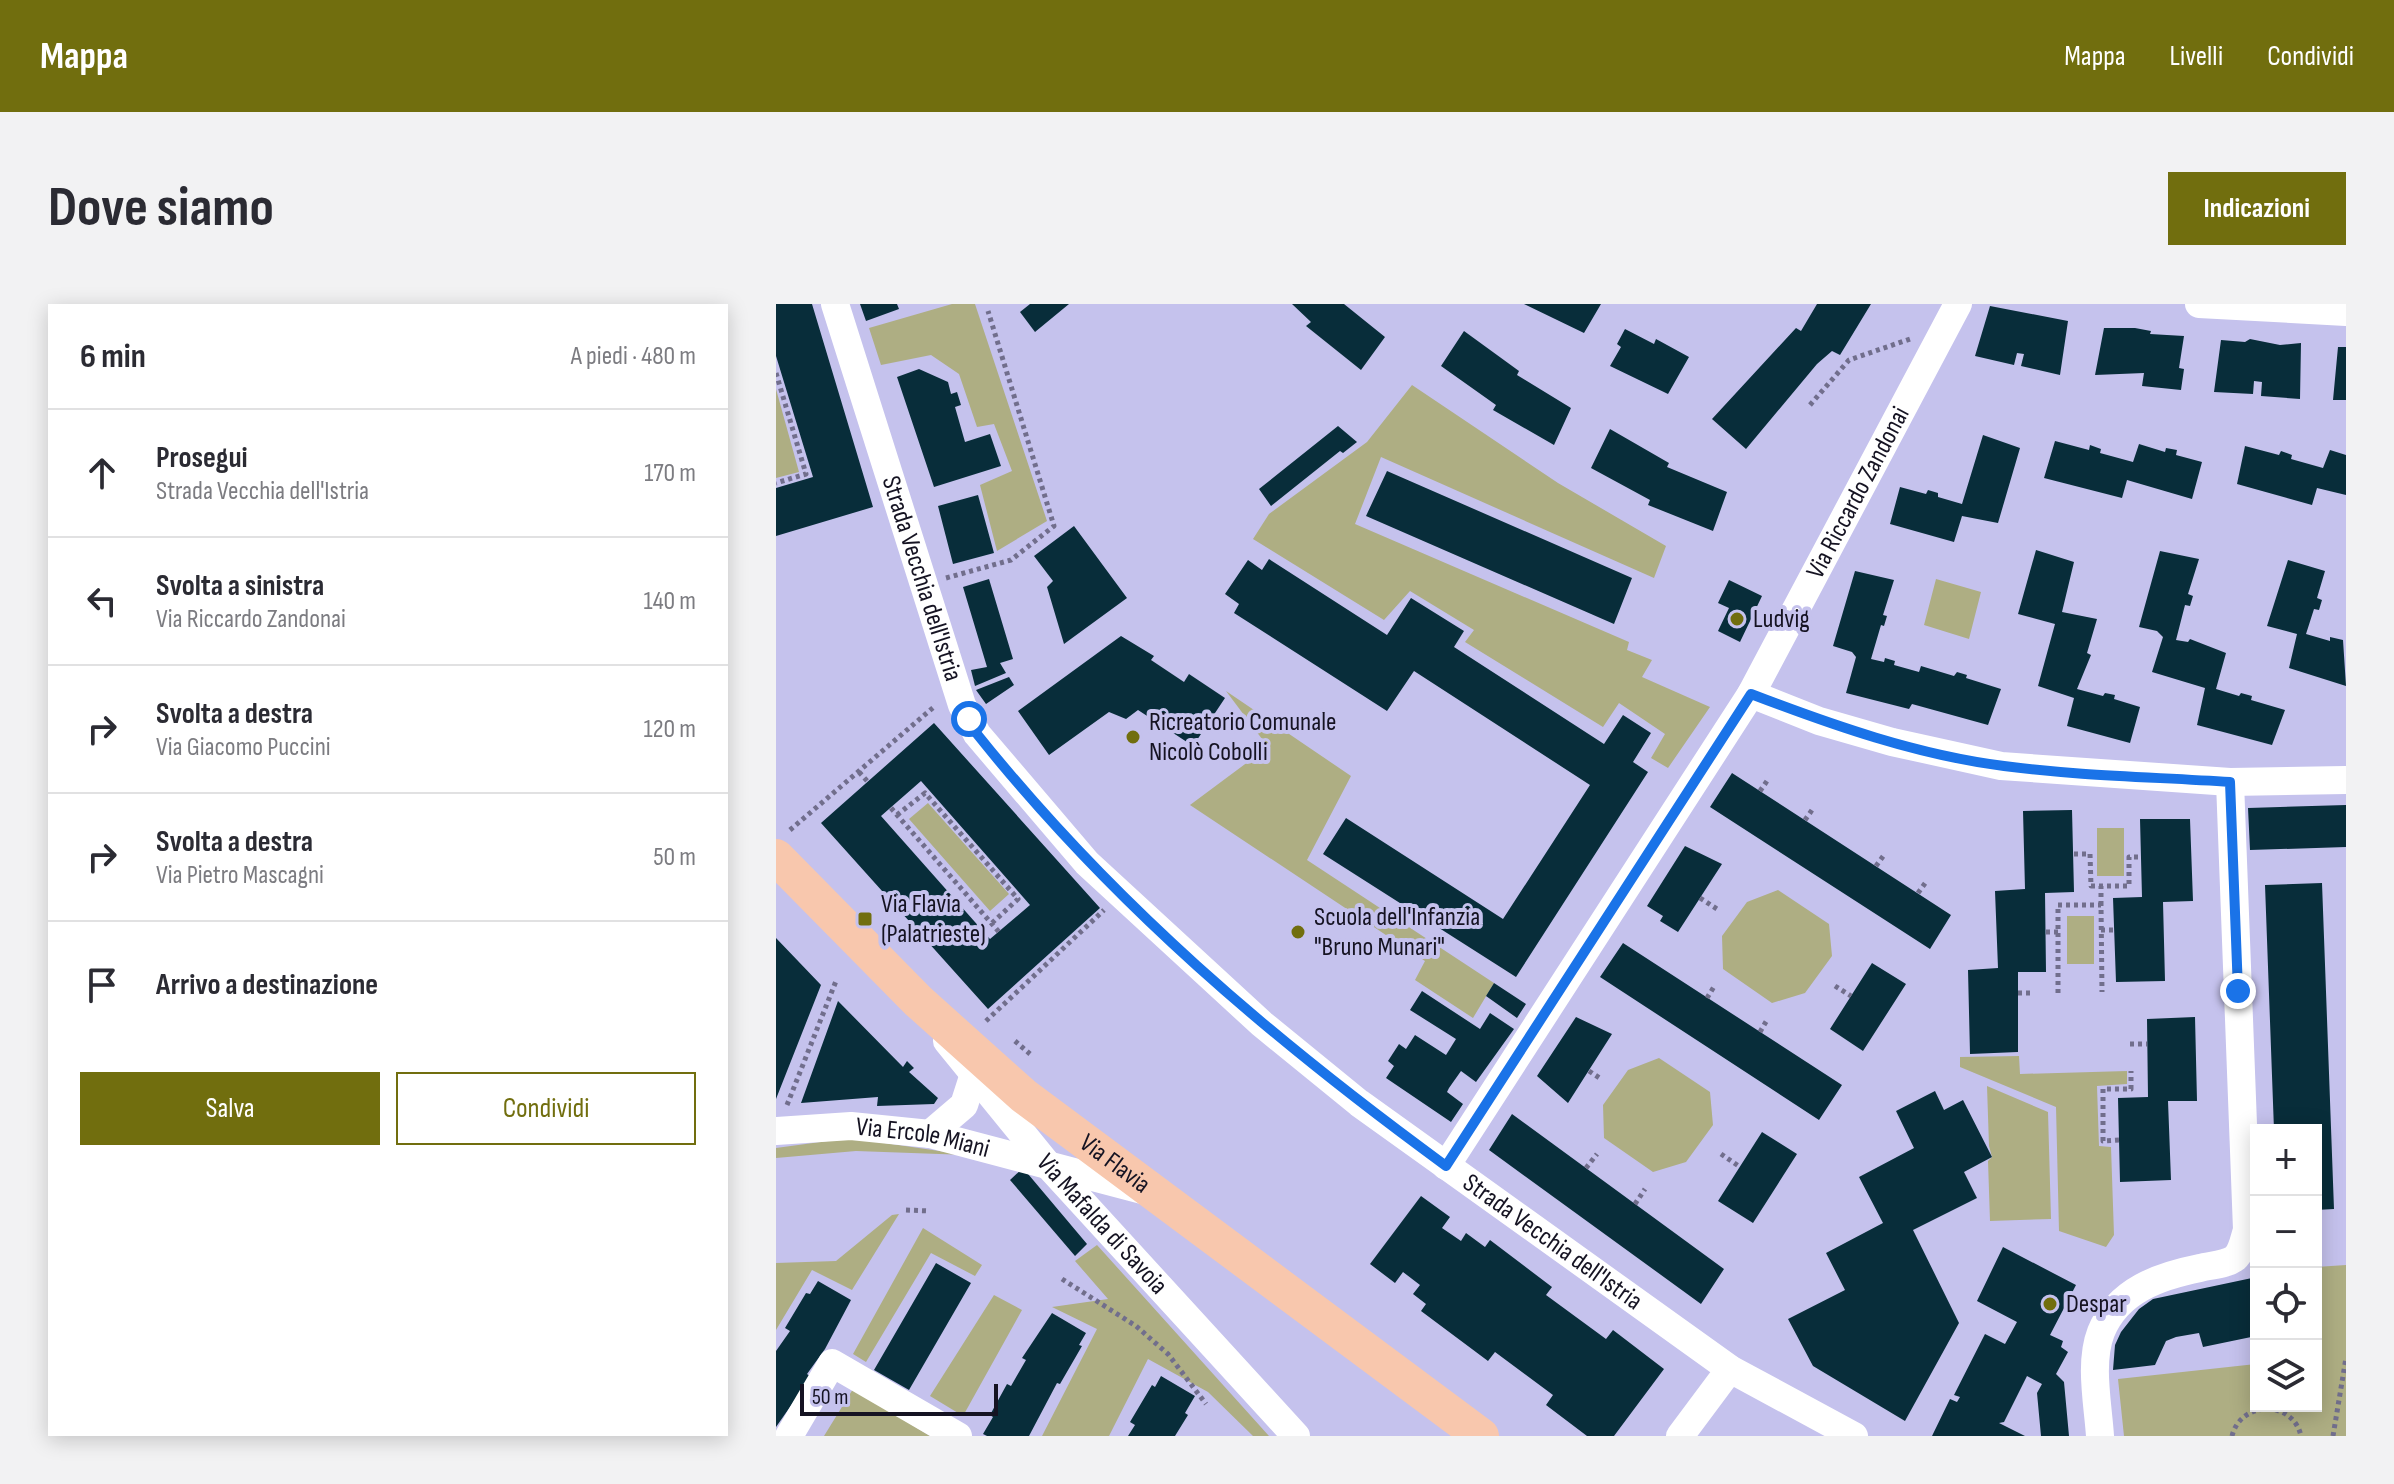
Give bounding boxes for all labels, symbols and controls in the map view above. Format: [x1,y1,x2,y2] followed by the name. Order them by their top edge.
[40,34,128,79] text: Mappa
[2064,40,2126,73] text: Mappa
[2170,40,2223,73] text: Livelli
[2267,40,2354,73] text: Condividi
[2168,172,2346,245] button: Indicazioni
[48,175,274,242] text: Dove siamo
[80,336,146,377] text: 6 min
[571,341,696,372] text: A piedi · 480 m
[1800,401,1916,584] street label: Via Riccardo Zandonai
[156,440,248,476] text: Prosegui
[80,451,124,495] icon: ahead
[644,458,696,489] text: 170 m
[875,472,969,685] street label: Strada Vecchia dell'Istria
[156,476,369,507] text: Strada Vecchia dell'Istria
[156,568,324,604] text: Svolta a sinistra
[80,579,124,623] icon: left
[644,586,696,617] text: 140 m
[156,604,346,635] text: Via Riccardo Zandonai
[1753,604,1810,635] place label: Ludvig
[1728,610,1746,628] marker: Ludvig
[156,696,313,732] text: Svolta a destra
[951,701,987,737] route start
[80,707,124,751] icon: right
[1149,707,1336,768] place label: Ricreatorio Comunale Nicolò Cobolli
[643,714,696,745] text: 120 m
[1124,728,1142,746] marker: Ricreatorio Comunale Nicolò Cobolli
[156,732,331,763] text: Via Giacomo Puccini
[156,824,313,860] text: Svolta a destra
[80,835,124,879] icon: right
[653,842,696,873] text: 50 m
[156,860,324,891] text: Via Pietro Mascagni
[881,889,986,950] place label: Via Flavia (Palatrieste)
[1314,902,1480,963] place label: Scuola dell'Infanzia "Bruno Munari"
[856,910,874,928] marker: Via Flavia (Palatrieste)
[1289,923,1307,941] marker: Scuola dell'Infanzia "Bruno Munari"
[80,963,124,1007] icon: arrive
[156,967,378,1003] text: Arrivo a destinazione
[2220,973,2256,1009] route end
[80,1072,380,1145] button: Salva
[396,1072,696,1145] button: Condividi
[855,1111,993,1165] street label: Via Ercole Miani
[2250,1124,2322,1412] map controls
[2250,1124,2322,1196] button: +
[1074,1127,1156,1200] street label: Via Flavia
[1030,1148,1174,1301] street label: Via Mafalda di Savoia
[1457,1167,1648,1317] street label: Strada Vecchia dell'Istria
[2250,1196,2322,1268] button: −
[2250,1268,2322,1340] button: locate
[2066,1289,2127,1320] place label: Despar
[2041,1295,2059,1313] marker: Despar
[2250,1340,2322,1412] button: layers
[800,1380,998,1416] scale bar
[812,1384,848,1411] text: 50 m

